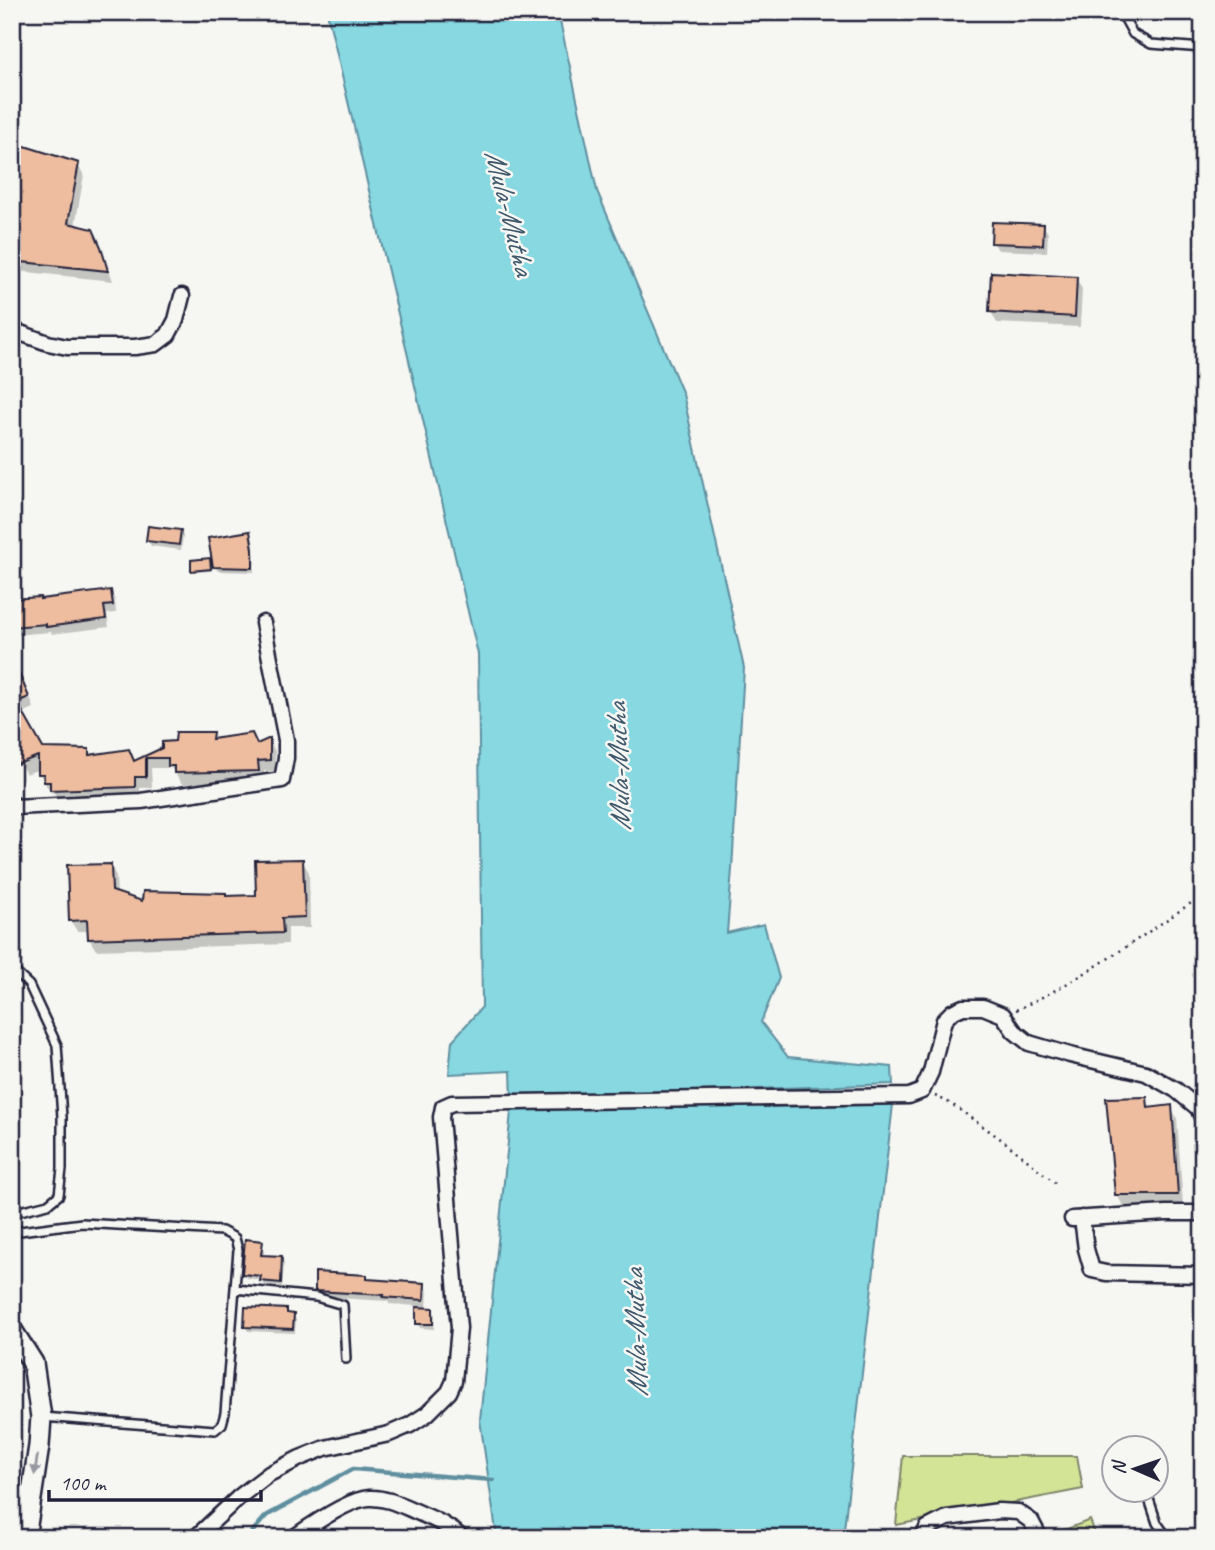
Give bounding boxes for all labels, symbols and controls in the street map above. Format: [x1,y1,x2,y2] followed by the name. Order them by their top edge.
[476,146,545,281] water label: Mula-Mutha
[597,700,639,831] water label: Mula-Mutha
[614,1266,656,1397] water label: Mula-Mutha
[1100,1434,1170,1504] north arrow
[30,1455,41,1477] one-way arrow
[49,1459,261,1503] scale bar
[1107,1459,1131,1475] text: N
[60,1470,107,1496] text: 100 m

